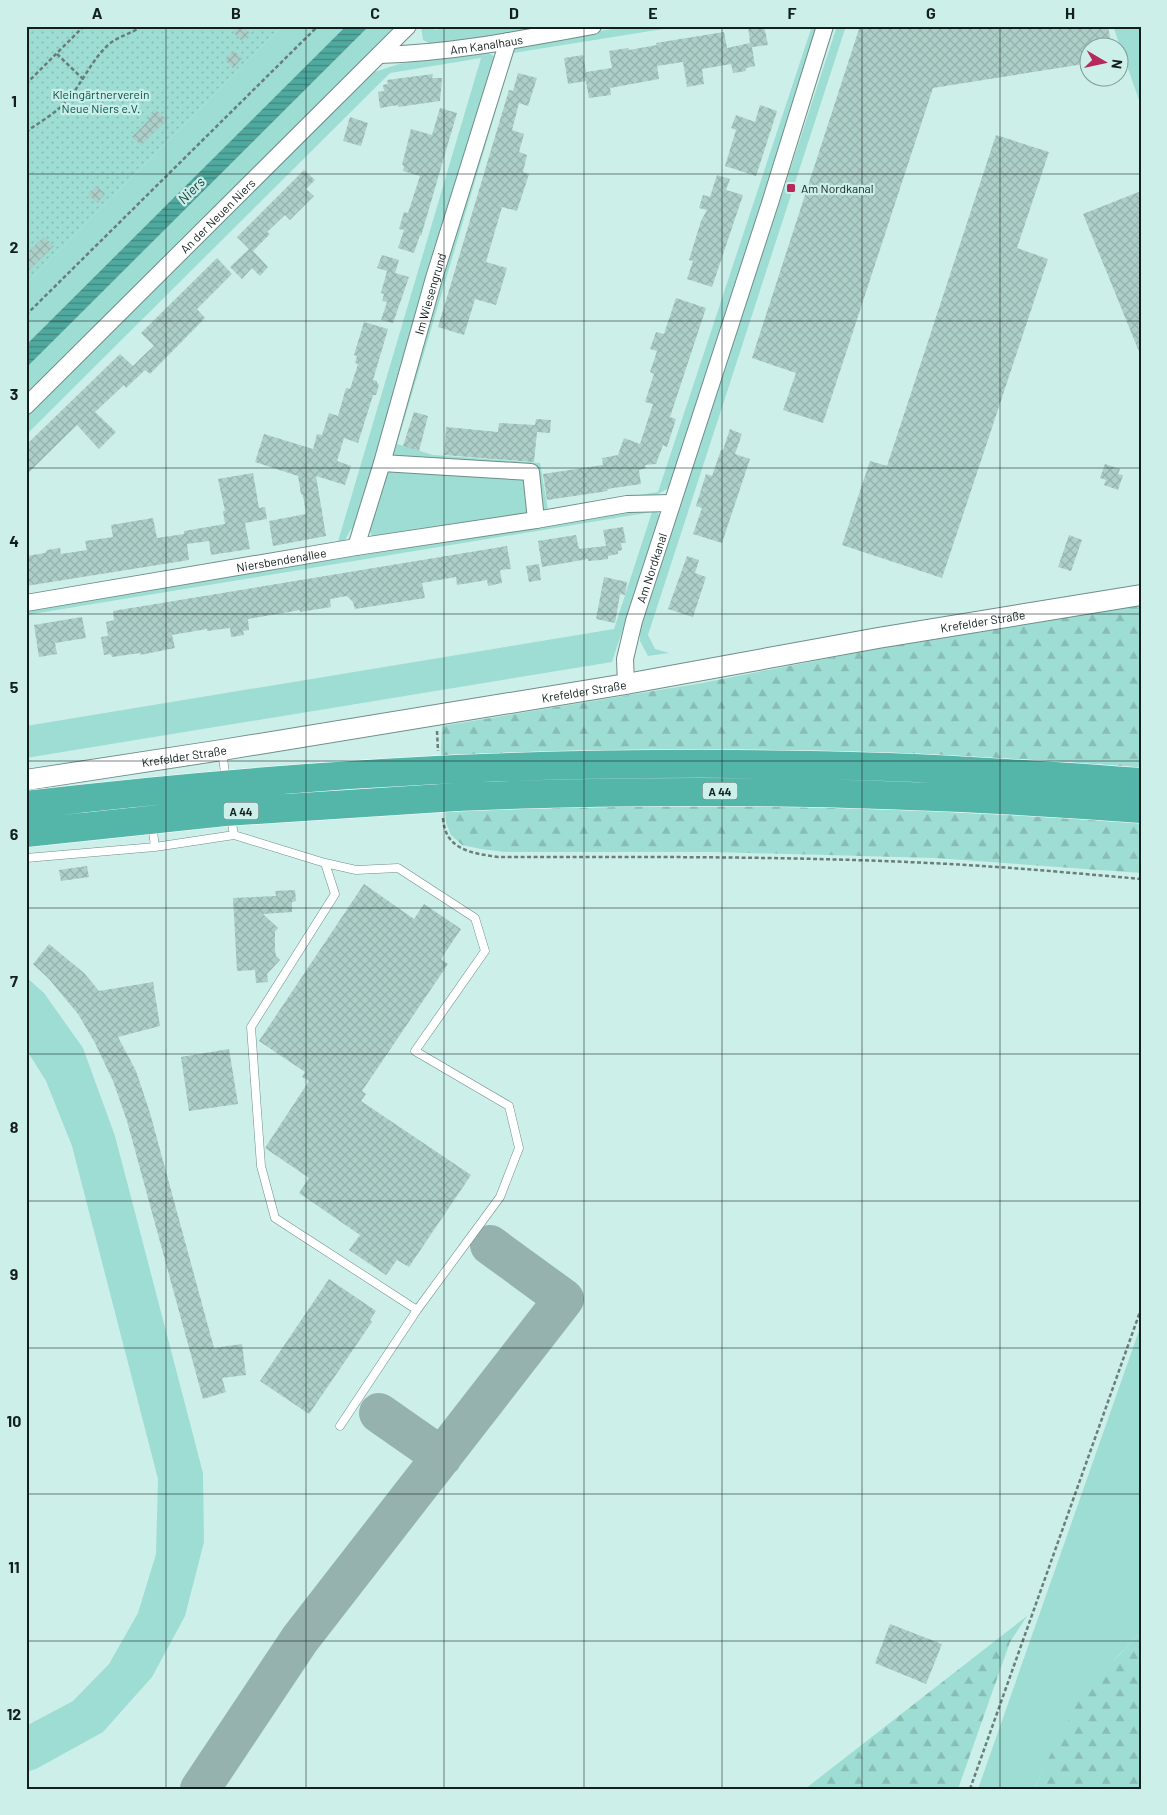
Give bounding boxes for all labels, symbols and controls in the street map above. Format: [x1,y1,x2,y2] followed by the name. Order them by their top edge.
[92,3,103,22] text: A
[231,3,241,22] text: B
[370,3,380,22] text: C
[509,3,519,22] text: D
[648,3,658,22] text: E
[788,3,797,22] text: F
[926,3,936,22] text: G
[1065,3,1075,22] text: H
[449,32,524,57] street label: Am Kanalhaus
[1080,38,1130,88] north arrow
[1108,58,1126,70] text: N
[52,87,150,115] park label: Kleingärtnerverein Neue Niers e.V.
[11,91,17,110] text: 1
[174,173,208,207] water label: Niers
[177,175,258,256] street label: An der Neuen Niers
[801,181,874,195] place label: Am Nordkanal
[785,182,797,194] marker: Am Nordkanal
[10,237,19,256] text: 2
[412,251,448,336] street label: Im Wiesengrund
[10,384,18,403] text: 3
[9,531,19,550] text: 4
[633,531,669,605] street label: Am Nordkanal
[235,545,327,574] street label: Niersbendenallee
[939,607,1026,635] street label: Krefelder Straße
[10,677,19,696] text: 5
[541,677,627,705] street label: Krefelder Straße
[141,742,228,769] street label: Krefelder Straße
[702,782,738,799] road number: A 44
[224,802,258,819] road number: A 44
[10,824,19,843] text: 6
[10,971,18,990] text: 7
[10,1117,19,1136] text: 8
[10,1264,18,1283] text: 9
[7,1411,21,1430] text: 10
[8,1557,20,1576] text: 11
[7,1704,21,1723] text: 12

